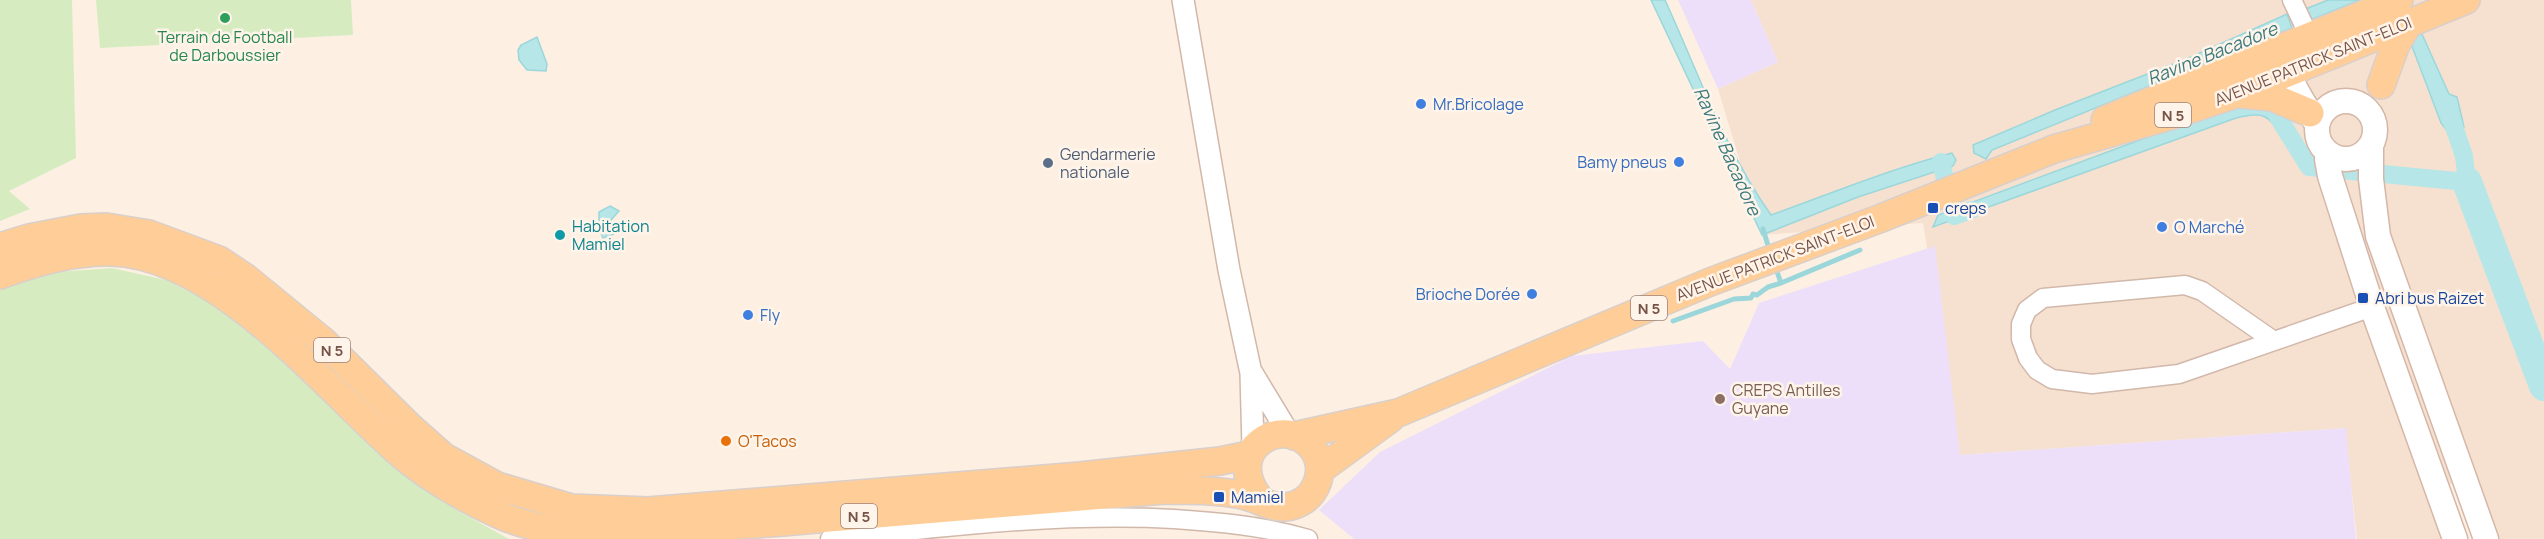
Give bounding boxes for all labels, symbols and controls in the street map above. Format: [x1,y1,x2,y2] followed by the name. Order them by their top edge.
[218,11,232,25] marker: Terrain de Football de Darboussier
[2211,11,2415,111] street label: AVENUE PATRICK SAINT-ELOI
[2143,15,2282,90] water label: Ravine Bacadore
[157,26,293,66] place label: Terrain de Football de Darboussier
[1689,83,1768,220] water label: Ravine Bacadore
[1433,93,1524,115] place label: Mr.Bricolage
[1414,97,1428,111] marker: Mr.Bricolage
[2155,103,2191,127] road number: N 5
[1060,143,1156,183] place label: Gendarmerie nationale
[1577,151,1667,173] place label: Bamy pneus
[1672,155,1686,169] marker: Bamy pneus
[1041,156,1055,170] marker: Gendarmerie nationale
[1945,197,1986,219] place label: creps
[1926,201,1940,215] marker: creps
[1673,210,1877,306] street label: AVENUE PATRICK SAINT-ELOI
[572,215,649,255] place label: Habitation Mamiel
[2174,216,2244,238] place label: O Marché
[2155,220,2169,234] marker: O Marché
[553,228,567,242] marker: Habitation Mamiel
[1416,283,1520,305] place label: Brioche Dorée
[1525,287,1539,301] marker: Brioche Dorée
[2375,287,2484,309] place label: Abri bus Raizet
[2356,291,2370,305] marker: Abri bus Raizet
[1631,296,1667,320] road number: N 5
[760,304,781,326] place label: Fly
[741,308,755,322] marker: Fly
[314,338,350,362] road number: N 5
[1732,379,1840,419] place label: CREPS Antilles Guyane
[1713,392,1727,406] marker: CREPS Antilles Guyane
[738,430,797,452] place label: O'Tacos
[719,434,733,448] marker: O'Tacos
[1231,486,1284,508] place label: Mamiel
[1212,490,1226,504] marker: Mamiel
[841,504,877,528] road number: N 5

